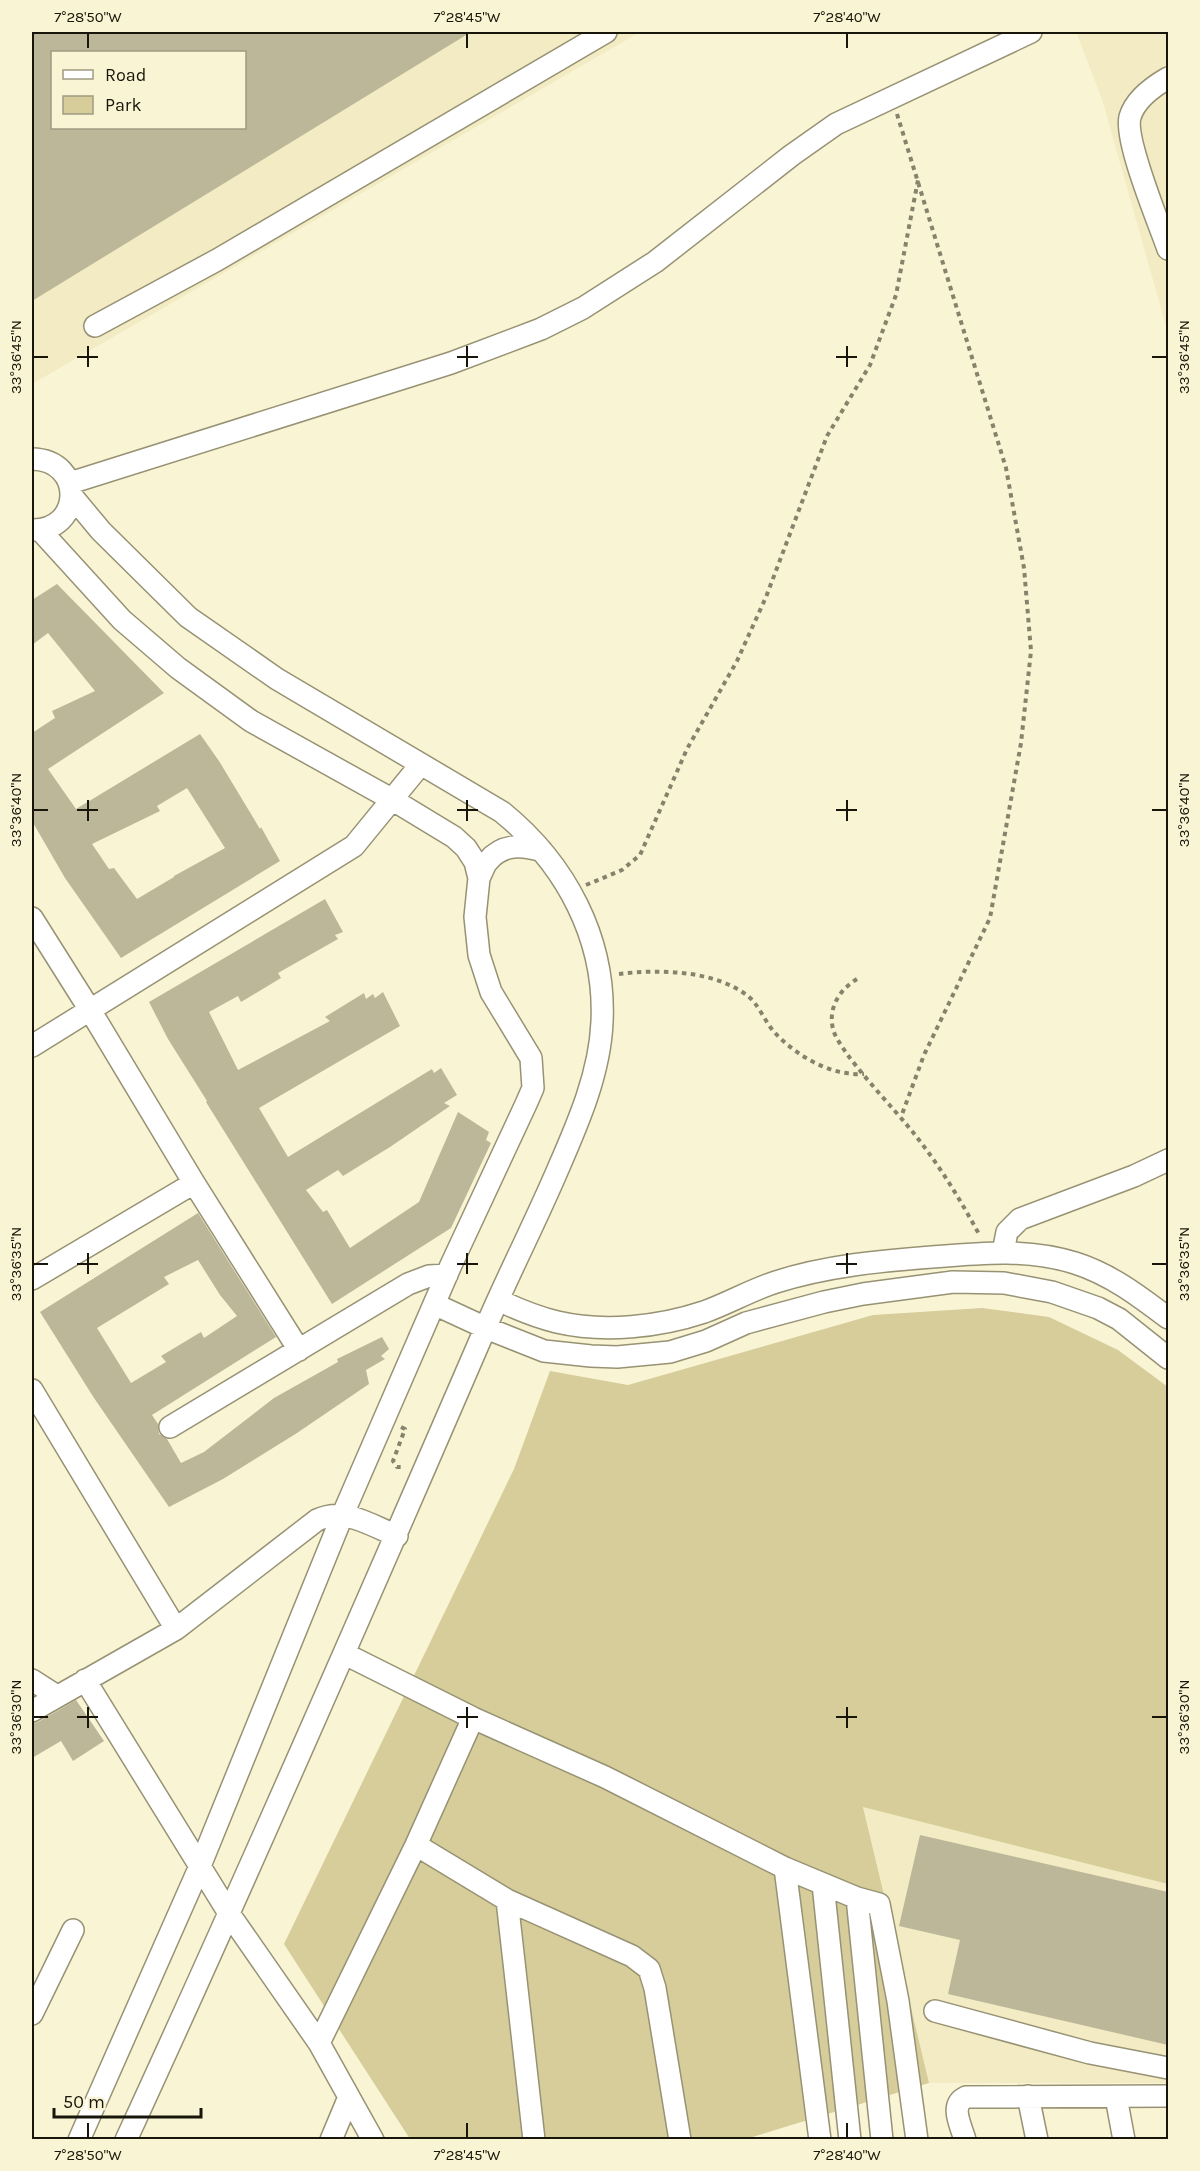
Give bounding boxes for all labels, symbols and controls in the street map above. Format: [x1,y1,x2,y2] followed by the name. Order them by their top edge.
[54,8,122,26] text: 7°28'50"W
[434,8,501,26] text: 7°28'45"W
[813,8,881,26] text: 7°28'40"W
[51,51,246,129] legend
[105,64,146,86] text: Road
[105,94,142,116] text: Park
[7,320,25,394] text: 33°36'45"N
[1175,320,1193,394] text: 33°36'45"N
[7,773,25,847] text: 33°36'40"N
[1175,773,1193,847] text: 33°36'40"N
[7,1227,25,1301] text: 33°36'35"N
[1175,1227,1193,1301] text: 33°36'35"N
[7,1680,25,1754] text: 33°36'30"N
[1175,1680,1193,1754] text: 33°36'30"N
[54,2081,201,2119] scale bar
[63,2091,105,2113] text: 50 m
[54,2146,122,2164] text: 7°28'50"W
[434,2146,501,2164] text: 7°28'45"W
[813,2146,881,2164] text: 7°28'40"W

